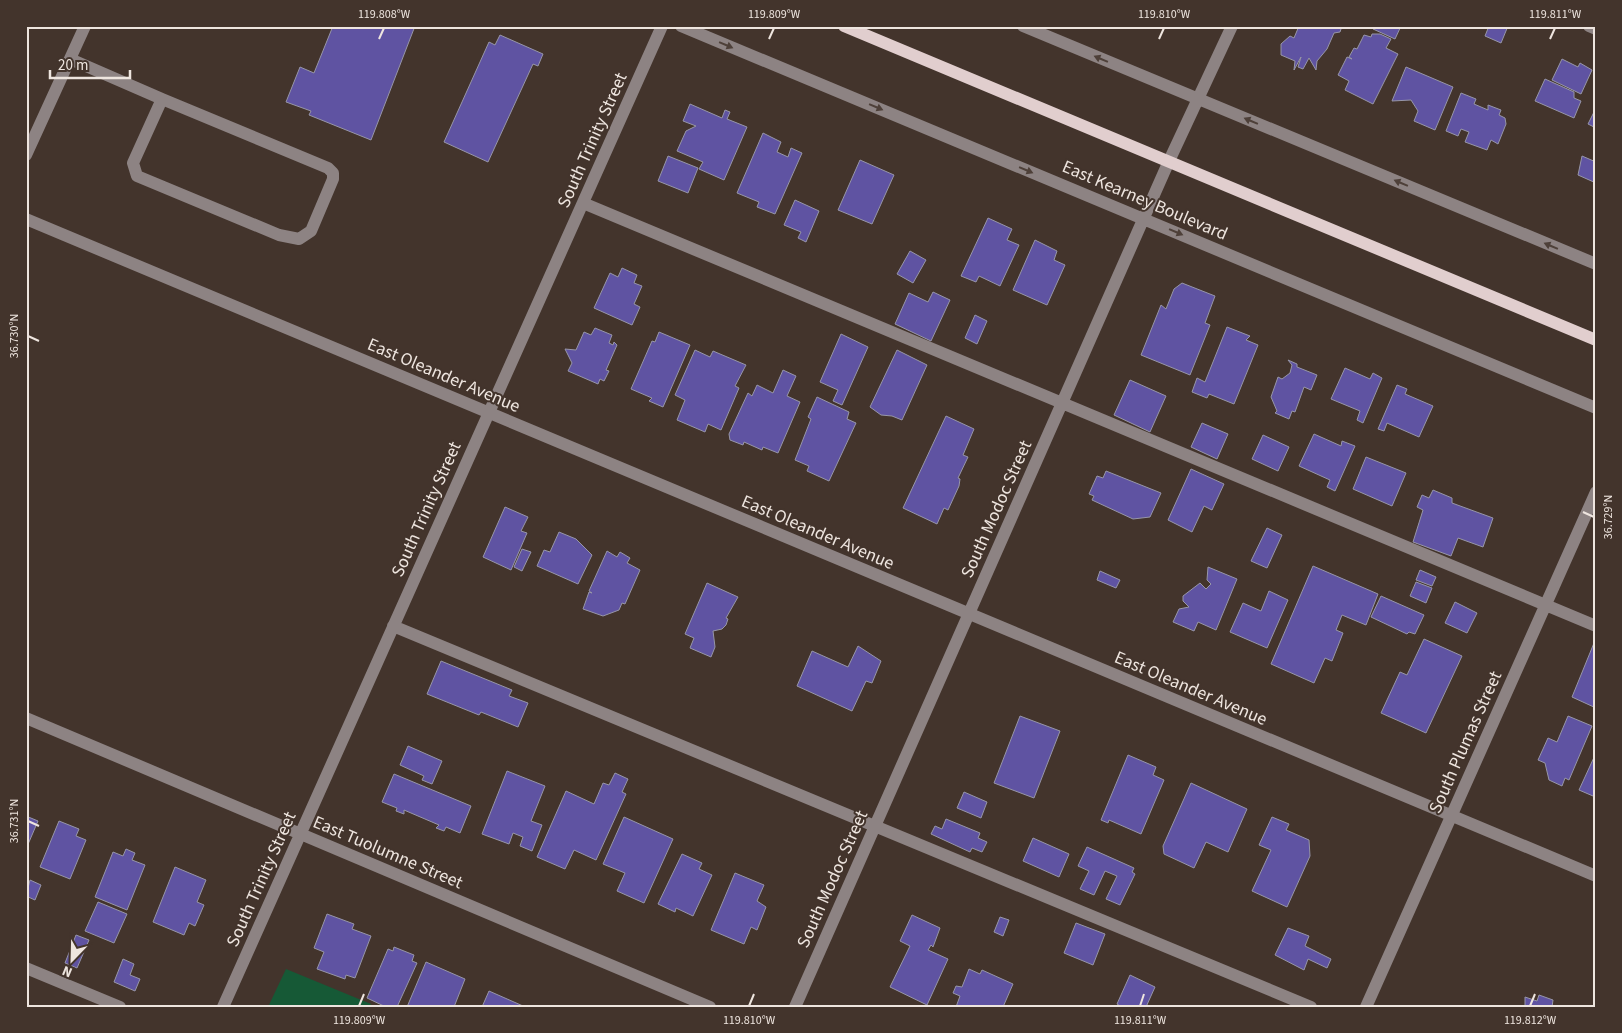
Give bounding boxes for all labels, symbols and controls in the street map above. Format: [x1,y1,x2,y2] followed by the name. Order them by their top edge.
[358,6,411,23] text: 119.808°W
[748,6,801,23] text: 119.809°W
[1138,6,1191,23] text: 119.810°W
[1529,6,1582,23] text: 119.811°W
[719,41,734,49] one-way arrow
[50,48,130,80] scale bar
[1093,54,1108,62] one-way arrow
[58,55,88,76] text: 20 m
[551,69,633,212] street label: South Trinity Street
[869,104,883,112] one-way arrow
[1243,117,1258,125] one-way arrow
[1058,154,1231,247] street label: East Kearney Boulevard
[1019,166,1033,174] one-way arrow
[1394,179,1408,187] one-way arrow
[1169,228,1184,236] one-way arrow
[1544,241,1558,249] one-way arrow
[6,314,23,358] text: 36.730°N
[364,332,524,419] street label: East Oleander Avenue
[955,436,1038,582] street label: South Modoc Street
[385,438,467,581] street label: South Trinity Street
[738,489,898,576] street label: East Oleander Avenue
[1600,495,1617,539] text: 36.729°N
[1111,645,1271,732] street label: East Oleander Avenue
[1423,667,1508,817] street label: South Plumas Street
[6,799,23,843] text: 36.731°N
[791,806,874,952] street label: South Modoc Street
[220,808,302,951] street label: South Trinity Street
[309,810,467,895] street label: East Tuolumne Street
[48,936,98,986] north arrow
[59,960,76,982] text: N
[333,1012,386,1029] text: 119.809°W
[723,1012,776,1029] text: 119.810°W
[1114,1012,1167,1029] text: 119.811°W
[1504,1012,1557,1029] text: 119.812°W

